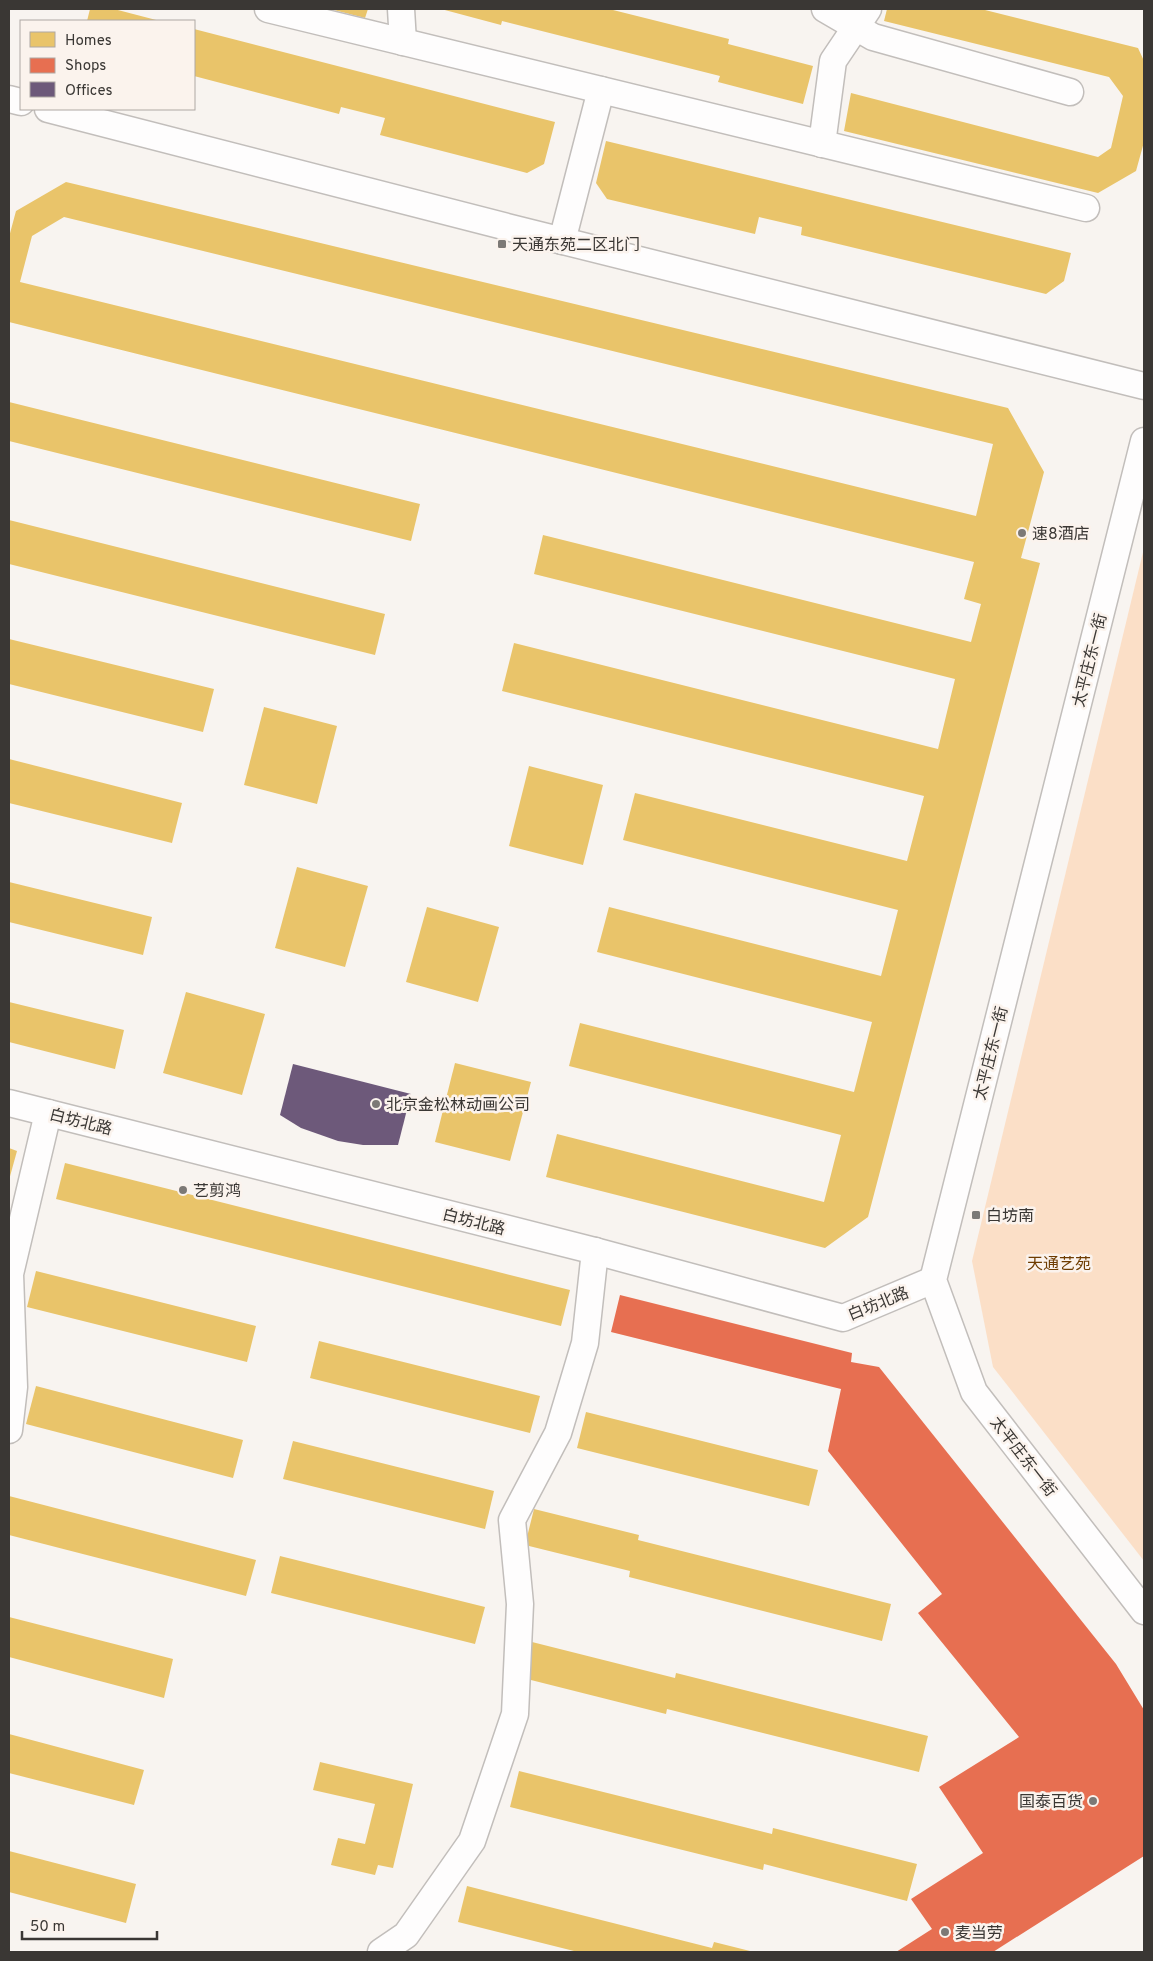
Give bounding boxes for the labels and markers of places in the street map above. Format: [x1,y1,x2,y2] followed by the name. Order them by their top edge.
[512,236,640,256] place label: 天通东苑二区北门
[496,238,508,250] marker: 天通东苑二区北门
[1032,525,1090,545] place label: 速8酒店
[1016,527,1028,539] marker: 速8酒店
[386,1096,530,1116] place label: 北京金松林动画公司
[370,1098,382,1110] marker: 北京金松林动画公司
[193,1182,241,1202] place label: 艺剪鸿
[177,1184,189,1196] marker: 艺剪鸿
[986,1207,1034,1227] place label: 白坊南
[970,1209,982,1221] marker: 白坊南
[1019,1793,1083,1813] place label: 国泰百货
[1087,1795,1099,1807] marker: 国泰百货
[955,1924,1003,1944] place label: 麦当劳
[939,1926,951,1938] marker: 麦当劳

